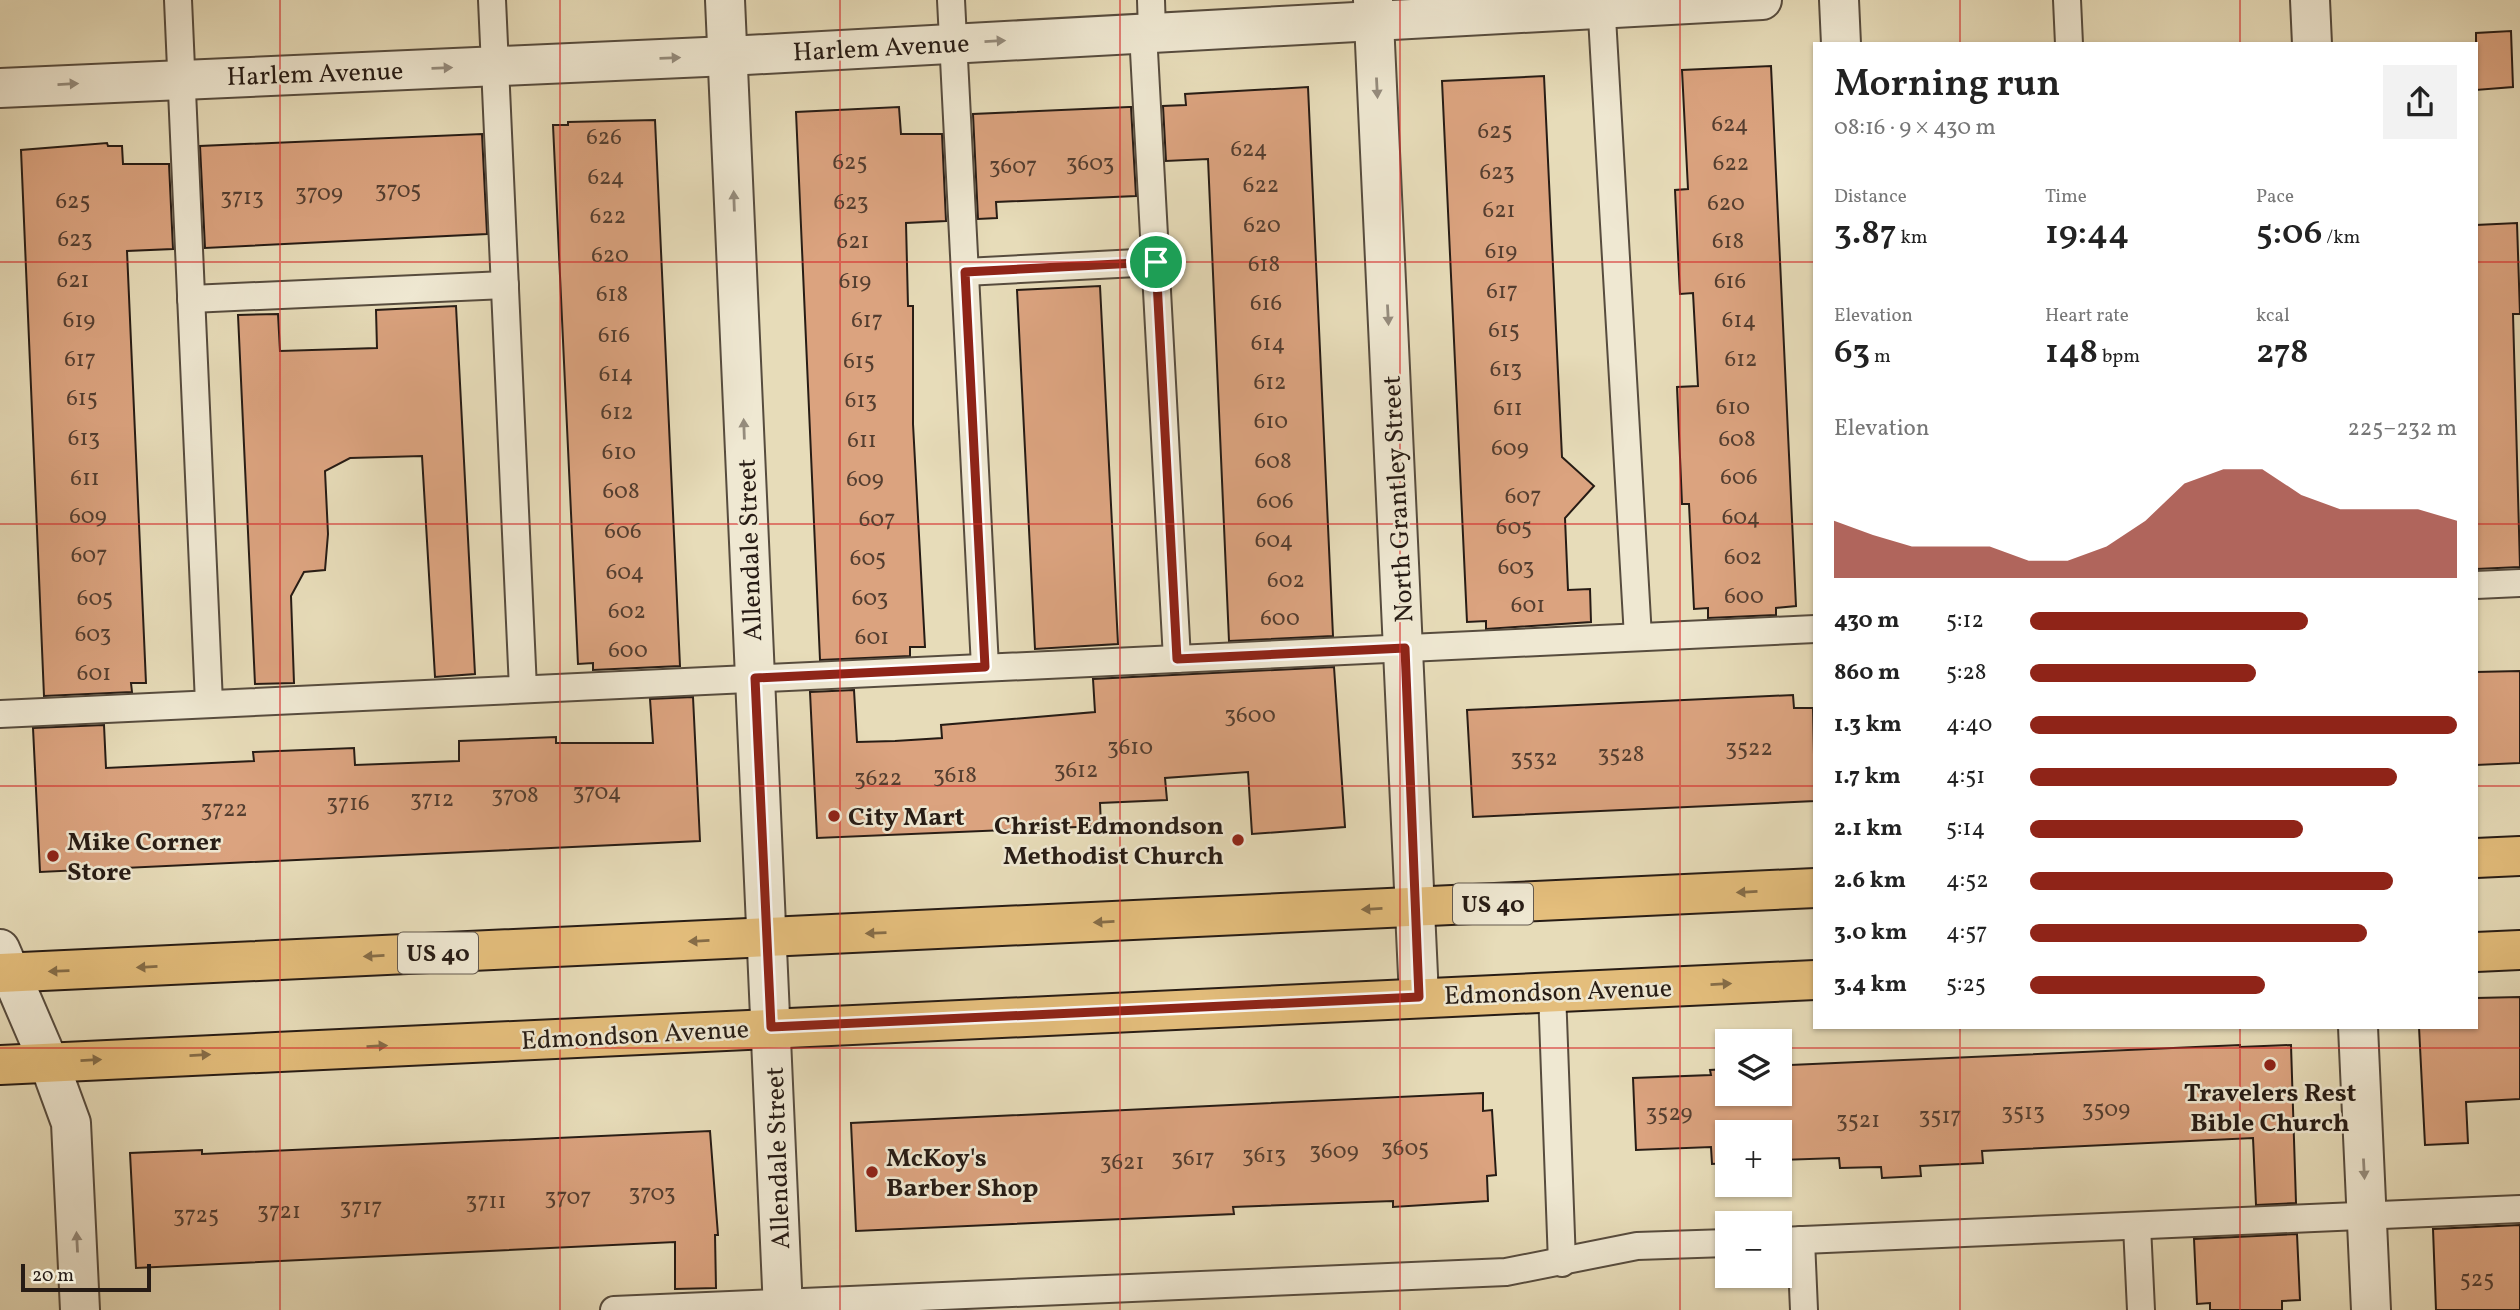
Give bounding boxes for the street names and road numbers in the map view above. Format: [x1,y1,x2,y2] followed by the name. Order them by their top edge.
[792,26,970,72] street label: Harlem Avenue
[226,54,404,96] street label: Harlem Avenue
[1375,374,1423,624] street label: North Grantley Street
[730,458,772,642] street label: Allendale Street
[1453,884,1533,924] road number: US 40
[398,932,478,973] road number: US 40
[1443,971,1673,1015] street label: Edmondson Avenue
[520,1012,750,1060] street label: Edmondson Avenue
[758,1066,800,1250] street label: Allendale Street

